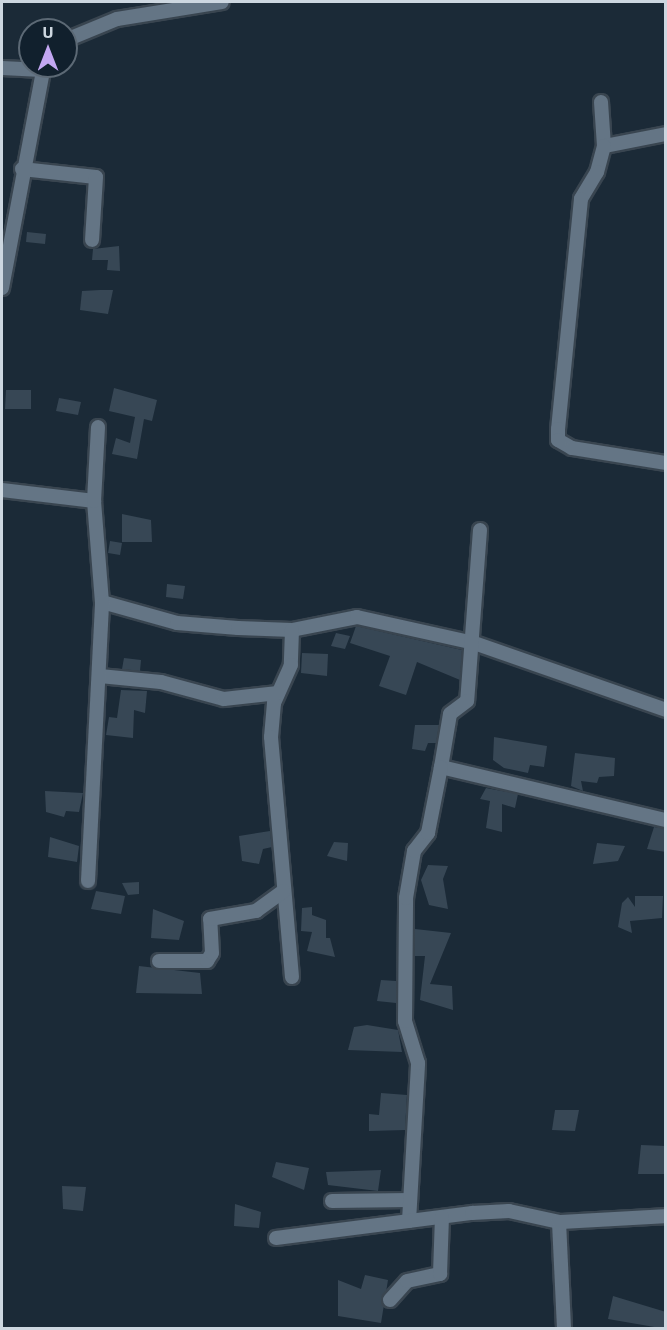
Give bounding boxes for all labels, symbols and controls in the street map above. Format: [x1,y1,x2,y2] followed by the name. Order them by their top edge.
[18,18,78,78] north arrow
[43,22,53,41] text: U

